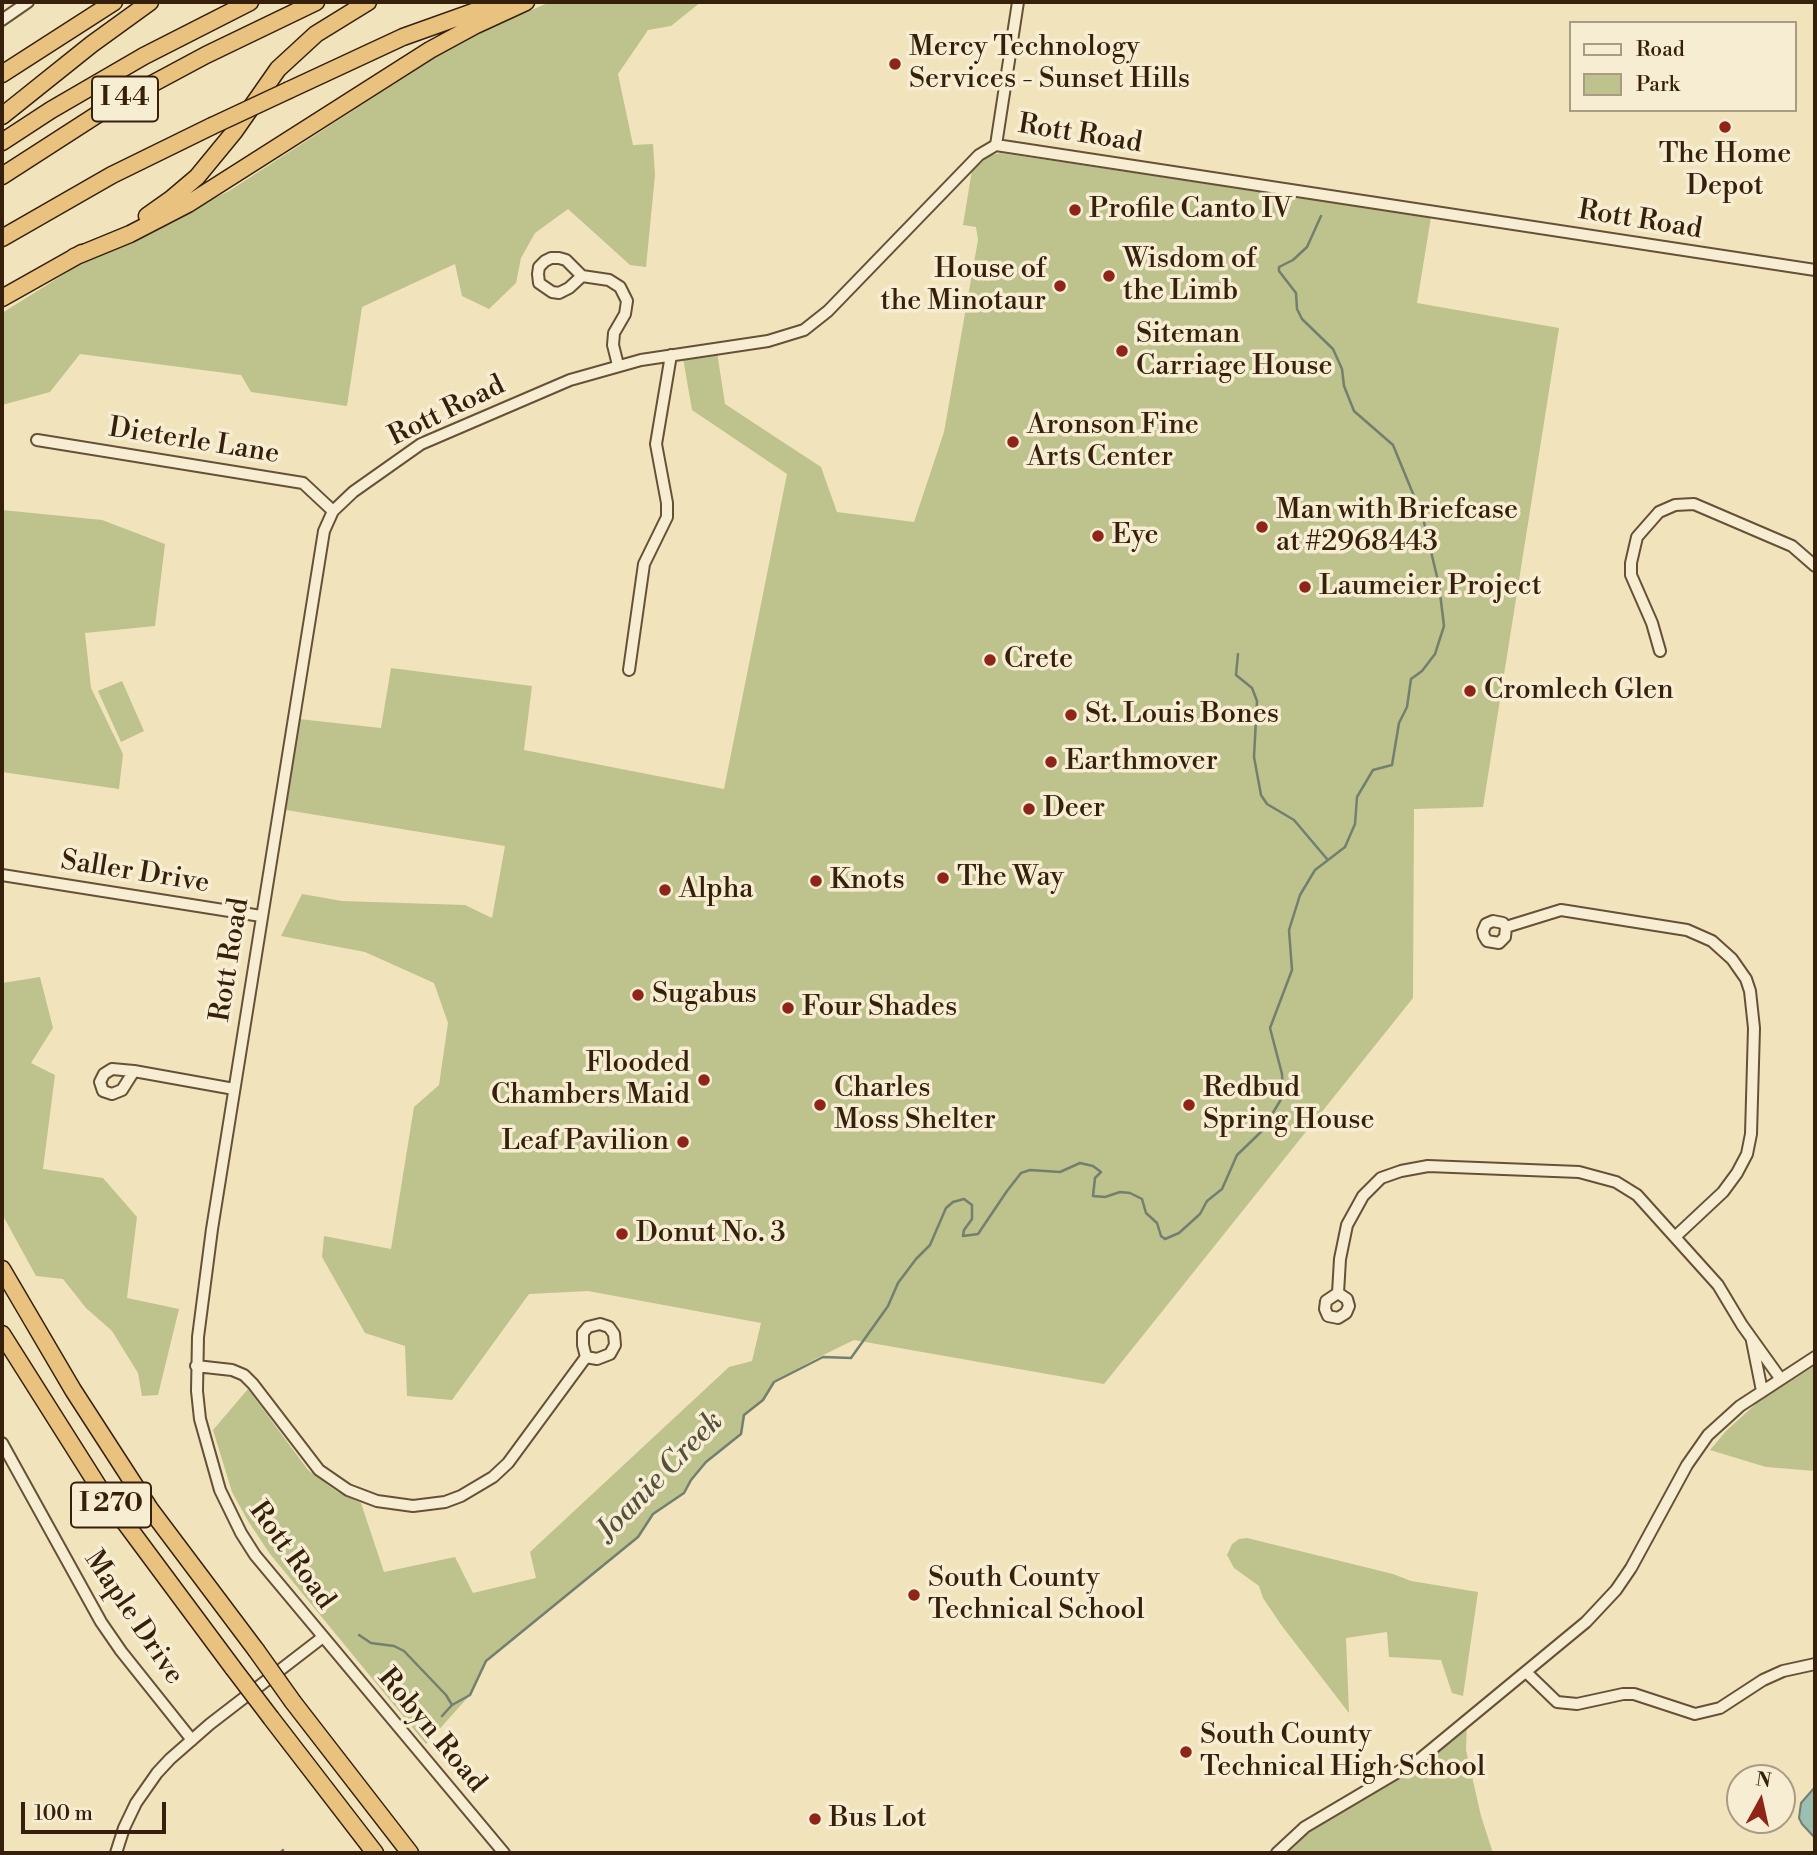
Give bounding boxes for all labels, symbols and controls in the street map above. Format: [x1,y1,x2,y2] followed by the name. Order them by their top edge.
[1568,21,1796,112] legend
[909,31,1190,97] place label: Mercy Technology Services - Sunset Hills
[1636,37,1685,63] text: Road
[887,56,903,72] marker: Mercy Technology Services - Sunset Hills
[1636,72,1680,98] text: Park
[92,76,158,122] road number: I 44
[1016,109,1144,161] street label: Rott Road
[1717,119,1733,135] marker: The Home Depot
[1659,138,1791,204] place label: The Home Depot
[1089,193,1292,227] place label: Profile Canto IV
[1576,195,1704,247] street label: Rott Road
[1067,202,1083,218] marker: Profile Canto IV
[1123,243,1256,309] place label: Wisdom of the Limb
[880,253,1046,319] place label: House of the Minotaur
[1101,268,1117,284] marker: Wisdom of the Limb
[1052,278,1068,294] marker: House of the Minotaur
[1136,318,1333,384] place label: Siteman Carriage House
[1114,343,1130,359] marker: Siteman Carriage House
[383,369,511,455] street label: Rott Road
[1027,409,1199,475] place label: Aronson Fine Arts Center
[106,412,282,472] street label: Dieterle Lane
[1005,434,1021,450] marker: Aronson Fine Arts Center
[1276,494,1518,560] place label: Man with Briefcase at #2968443
[1112,519,1159,553] place label: Eye
[1254,519,1270,535] marker: Man with Briefcase at #2968443
[1090,528,1106,544] marker: Eye
[1319,570,1542,604] place label: Laumeier Project
[1297,579,1313,595] marker: Laumeier Project
[1004,643,1073,677] place label: Crete
[982,652,998,668] marker: Crete
[1484,674,1674,708] place label: Cromlech Glen
[1462,683,1478,699] marker: Cromlech Glen
[1085,698,1279,732] place label: St. Louis Bones
[1063,707,1079,723] marker: St. Louis Bones
[1065,745,1218,779] place label: Earthmover
[1043,754,1059,770] marker: Earthmover
[1043,792,1105,826] place label: Deer
[1021,801,1037,817] marker: Deer
[58,845,212,901] street label: Saller Drive
[957,861,1064,895] place label: The Way
[830,864,905,898] place label: Knots
[935,870,951,886] marker: The Way
[679,873,754,907] place label: Alpha
[808,873,824,889] marker: Knots
[657,882,673,898] marker: Alpha
[205,896,257,1024] street label: Rott Road
[652,978,757,1012] place label: Sugabus
[630,987,646,1003] marker: Sugabus
[802,991,957,1025] place label: Four Shades
[780,1000,796,1016] marker: Four Shades
[491,1047,690,1113] place label: Flooded Chambers Maid
[696,1072,712,1088] marker: Flooded Chambers Maid
[834,1072,996,1138] place label: Charles Moss Shelter
[1203,1072,1375,1138] place label: Redbud Spring House
[812,1097,828,1113] marker: Charles Moss Shelter
[1181,1097,1197,1113] marker: Redbud Spring House
[501,1125,669,1159] place label: Leaf Pavilion
[675,1134,691,1150] marker: Leaf Pavilion
[636,1217,786,1251] place label: Donut No. 3
[614,1226,630,1242] marker: Donut No. 3
[590,1405,732,1549] water label: Joanie Creek
[71,1482,151,1528] road number: I 270
[241,1495,341,1617] street label: Rott Road
[76,1545,190,1691] street label: Maple Drive
[928,1562,1145,1628] place label: South County Technical School
[906,1587,922,1603] marker: South County Technical School
[369,1662,493,1800] street label: Robyn Road
[1200,1719,1485,1785] place label: South County Technical High School
[1178,1744,1194,1760] marker: South County Technical High School
[1726,1764,1796,1834] north arrow
[1755,1767,1773,1793] text: N
[24,1788,170,1832] scale bar
[34,1801,93,1827] text: 100 m
[829,1802,927,1836] place label: Bus Lot
[807,1811,823,1827] marker: Bus Lot

